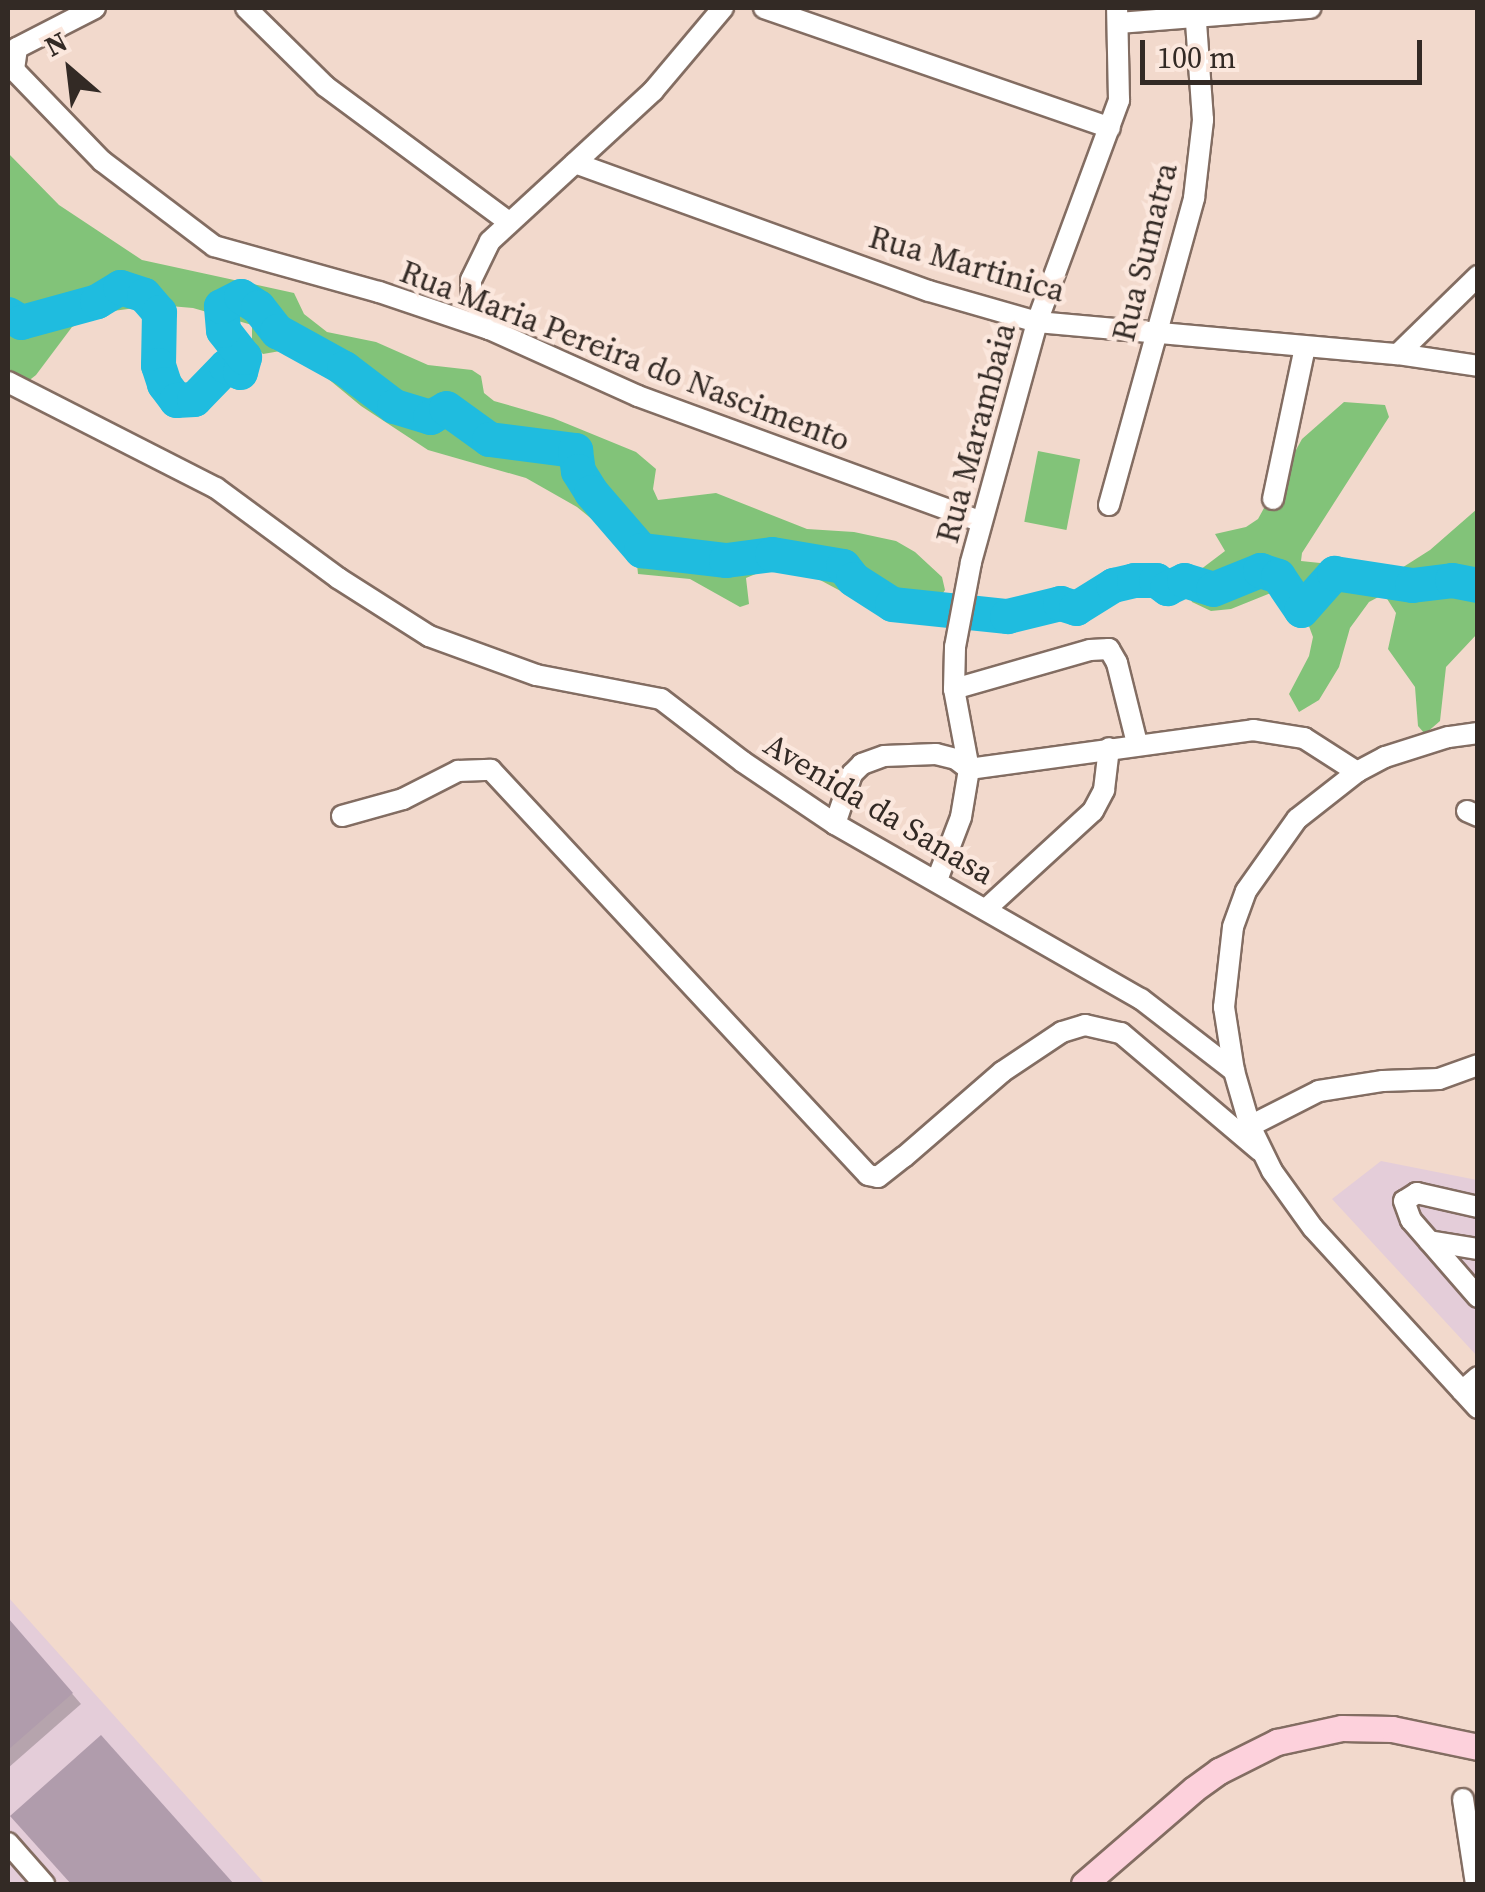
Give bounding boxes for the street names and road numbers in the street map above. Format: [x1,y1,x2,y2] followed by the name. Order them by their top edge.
[1104,159,1186,345] street label: Rua Sumatra
[865,218,1069,310] street label: Rua Martinica
[395,252,855,460] street label: Rua Maria Pereira do Nascimento
[928,319,1024,547] street label: Rua Marambaia
[757,725,1001,893] street label: Avenida da Sanasa

